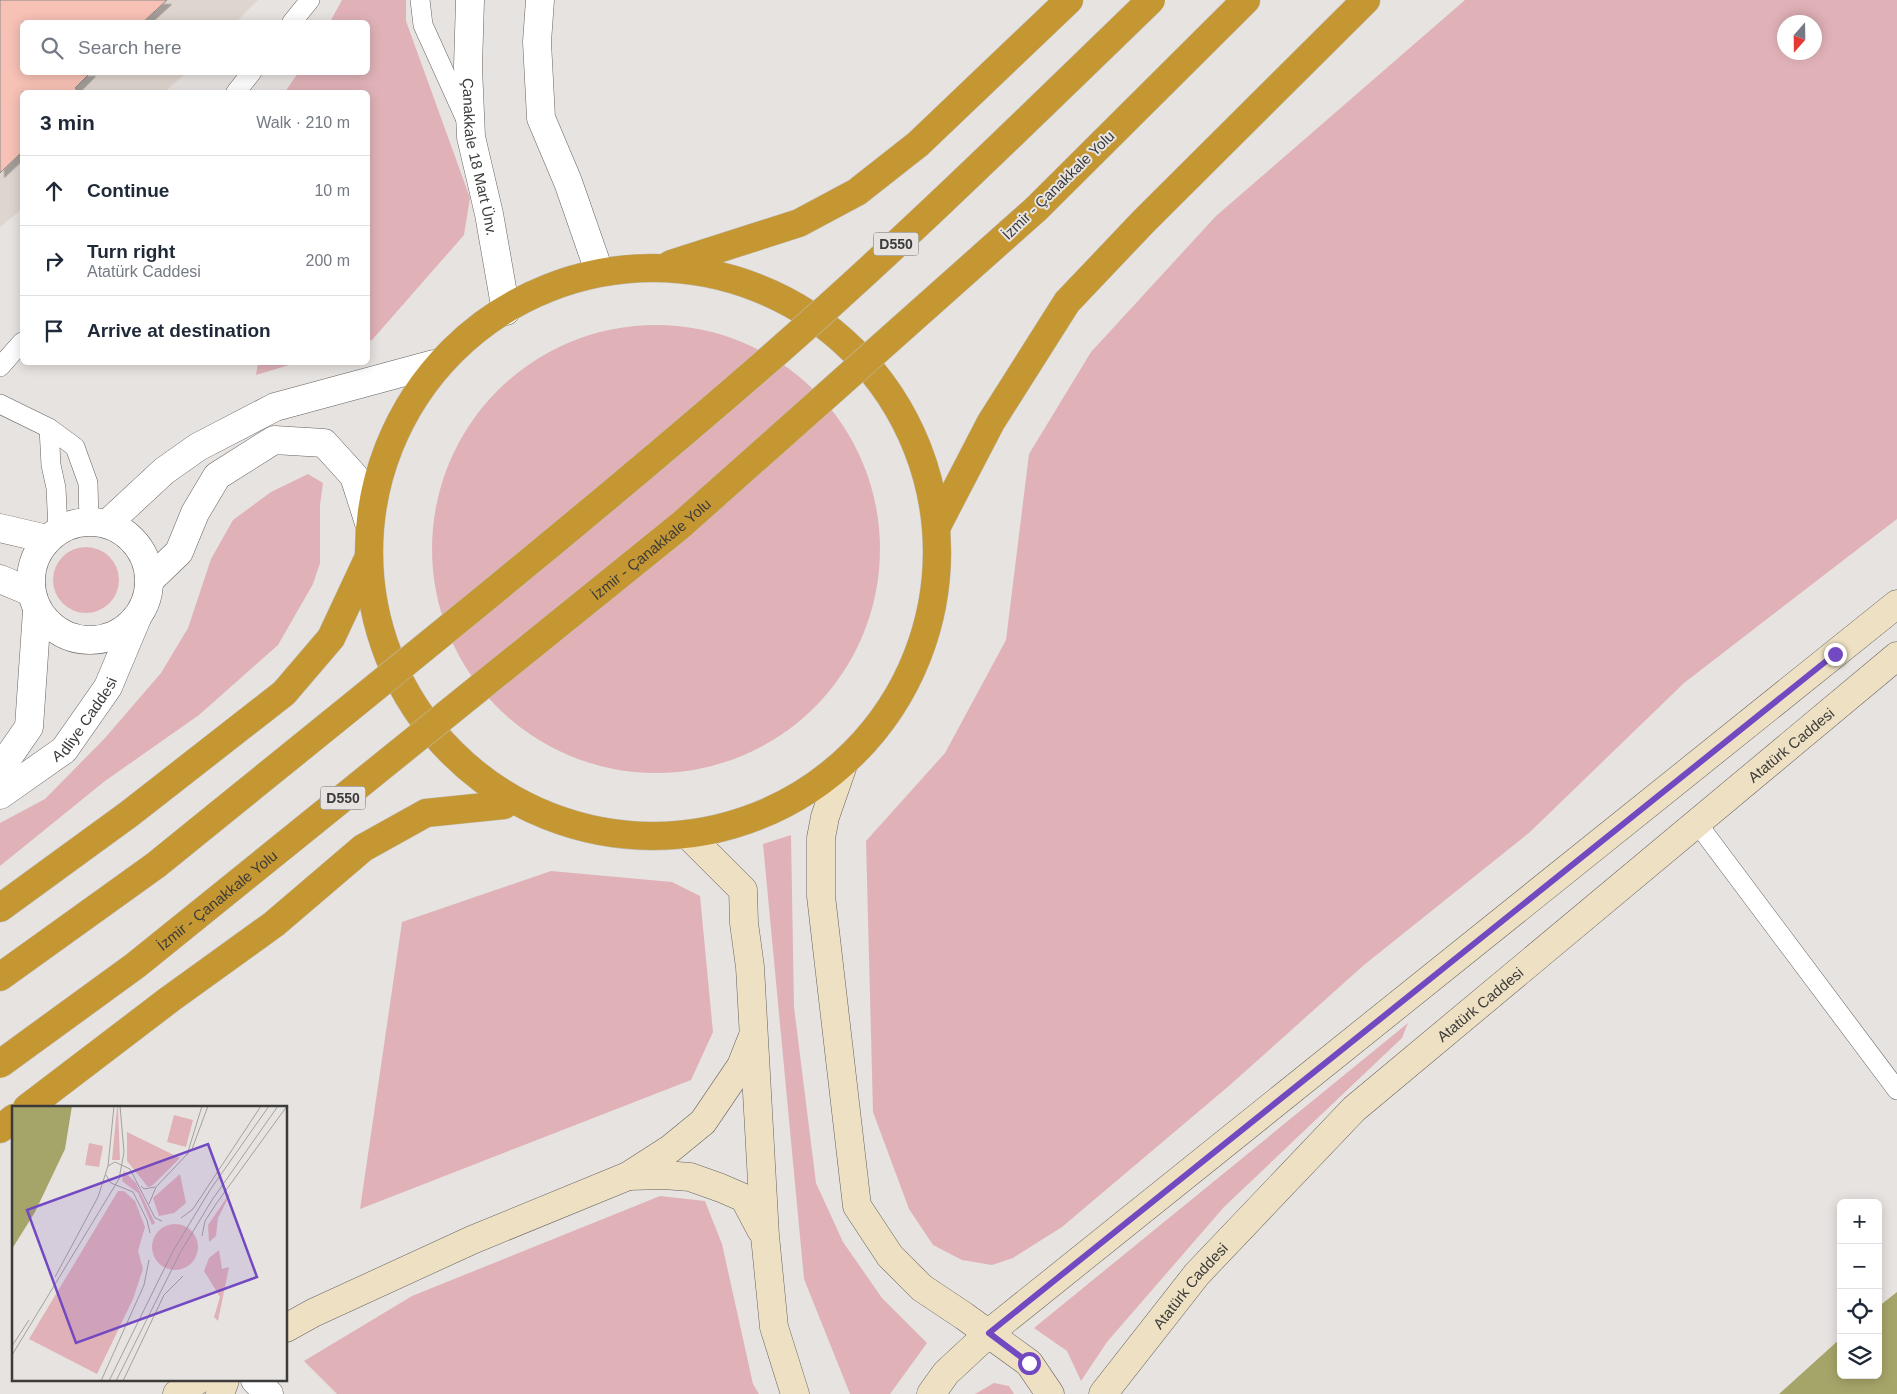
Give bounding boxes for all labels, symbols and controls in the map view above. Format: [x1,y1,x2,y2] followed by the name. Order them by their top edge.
[1777,15,1822,60] north arrow
[20,20,370,75] search box
[38,34,66,62] icon: search
[78,37,182,58] text: Search here
[460,78,501,237] street label: Çanakkale 18 Mart Ünv.
[40,111,95,134] text: 3 min
[256,114,350,131] text: Walk · 210 m
[998,127,1118,243] street label: İzmir - Çanakkale Yolu
[40,177,68,205] icon: ahead
[87,180,169,201] text: Continue
[314,182,350,199] text: 10 m
[874,232,918,255] road number: D550
[87,241,175,262] text: Turn right
[40,247,68,275] icon: right
[306,252,350,269] text: 200 m
[87,263,201,280] text: Atatürk Caddesi
[40,317,68,345] icon: arrive
[87,320,271,341] text: Arrive at destination
[587,495,714,603] street label: İzmir - Çanakkale Yolu
[1824,643,1847,666] route end
[48,675,120,765] street label: Adliye Caddesi
[1744,704,1837,785] street label: Atatürk Caddesi
[320,786,366,810] road number: D550
[153,846,280,953] street label: İzmir - Çanakkale Yolu
[1433,963,1526,1045] street label: Atatürk Caddesi
[12,1106,288,1382] inset map
[1837,1199,1882,1379] map controls
[1837,1199,1882,1244] button: +
[1149,1239,1231,1332] street label: Atatürk Caddesi
[1837,1244,1882,1289] button: −
[1837,1289,1882,1334] button: locate
[1837,1334,1882,1379] button: layers
[1018,1352,1041,1375] route start

